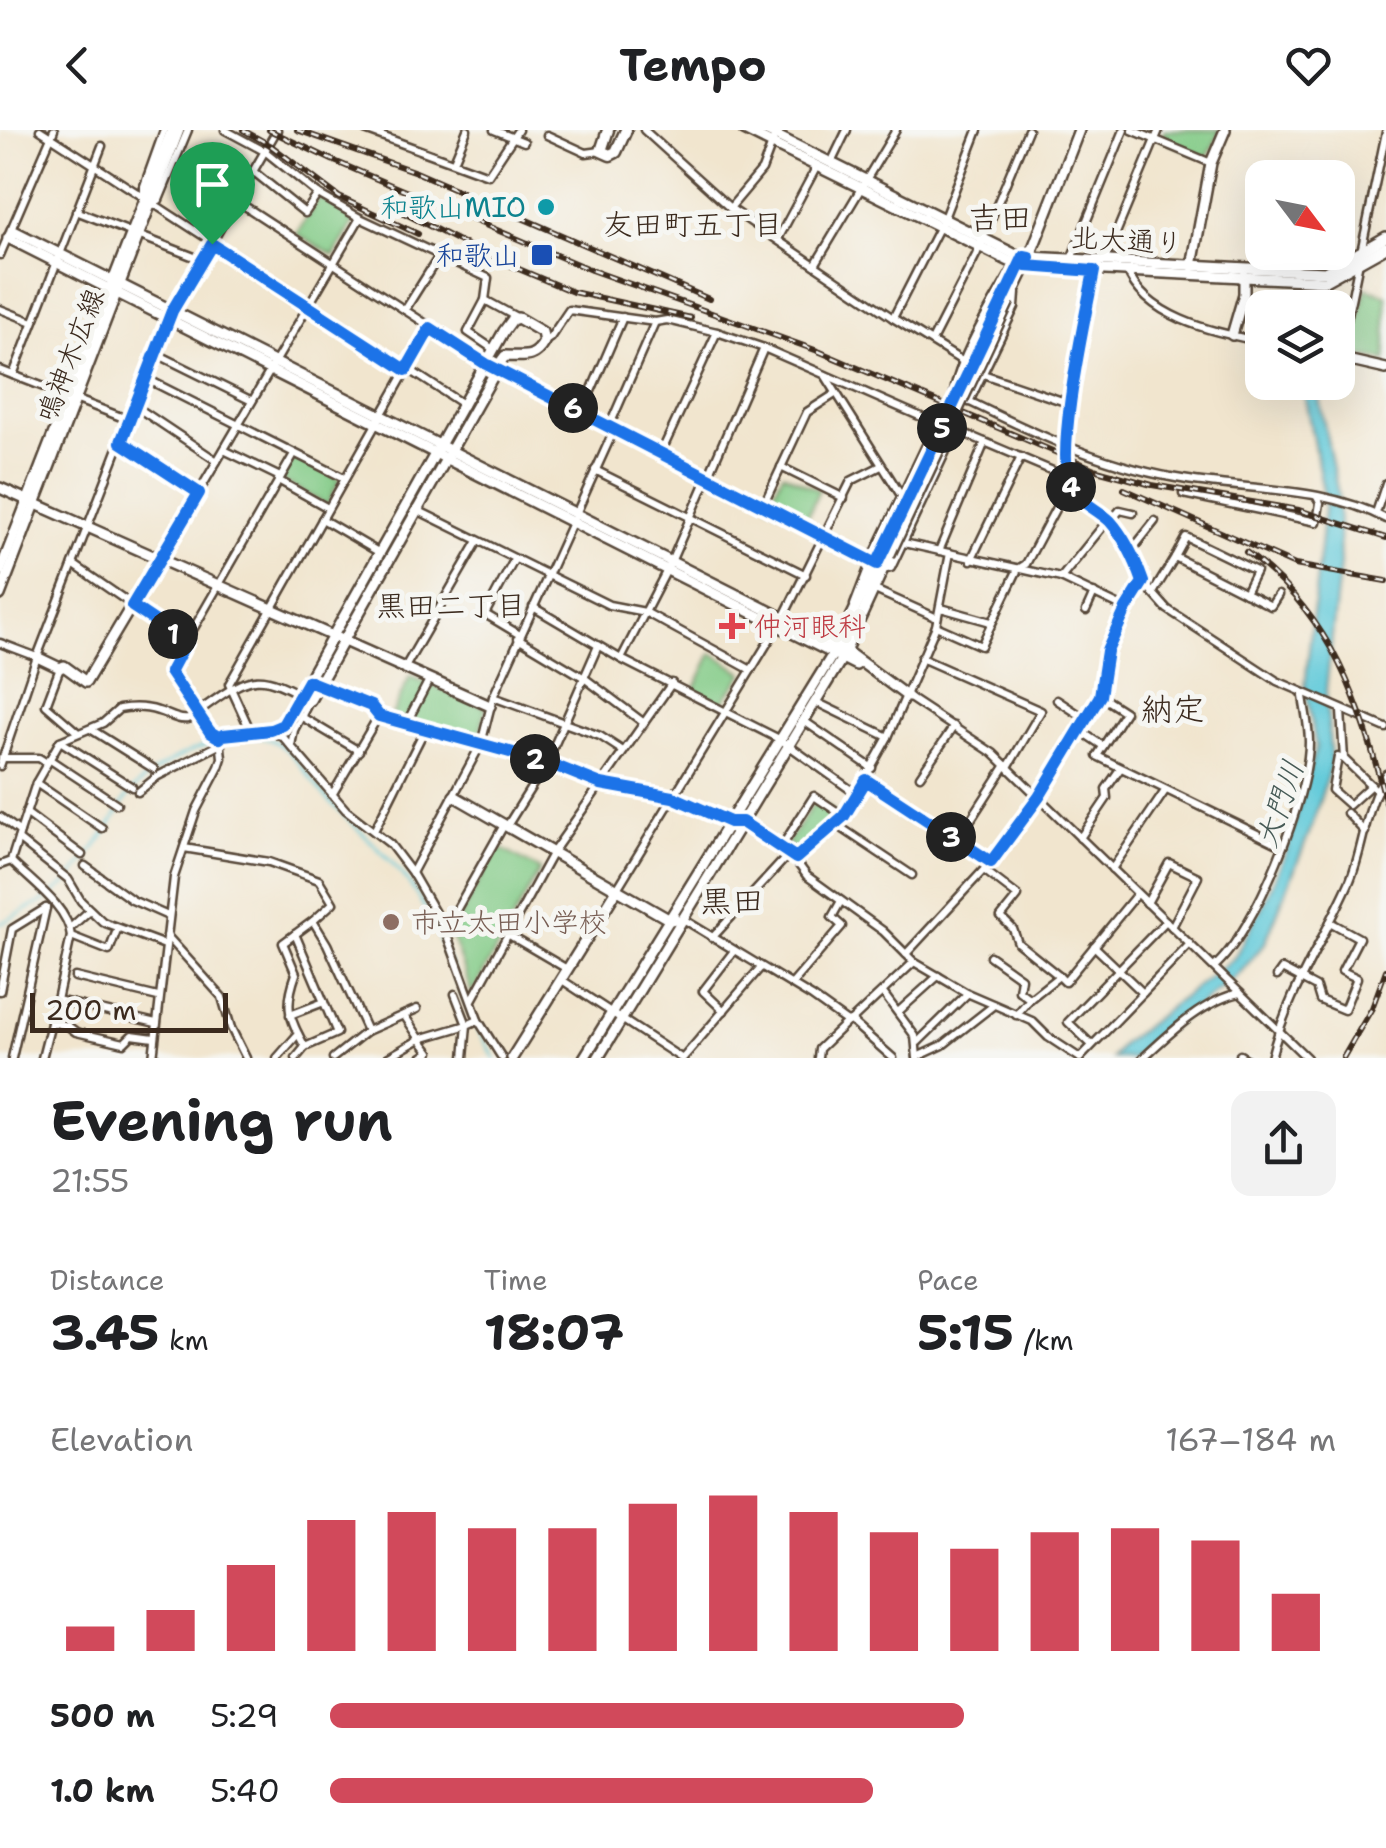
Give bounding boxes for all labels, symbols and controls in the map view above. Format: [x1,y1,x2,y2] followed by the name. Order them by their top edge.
[619,35,767,95] text: Tempo
[50,38,105,93] icon: back
[1281,38,1336,93] icon: heart
[170,142,255,245] pin
[185,157,240,212] icon: arrive
[1245,160,1355,270] north arrow
[1245,160,1355,400] map controls
[381,188,526,226] place label: 和歌山MIO
[535,196,557,218] marker: 和歌山MIO
[968,196,1032,239] district label: 吉田
[603,204,783,245] district label: 友田町五丁目
[1070,218,1184,262] street label: 北大通り
[436,236,520,274] place label: 和歌山
[529,242,555,268] marker: 和歌山
[27,283,113,427] street label: 鳴神木広線
[1245,290,1355,400] button: layers
[548,383,598,433] pin: 6
[563,389,583,427] text: 6
[917,403,967,453] pin: 5
[933,409,951,447] text: 5
[1046,462,1096,512] pin: 4
[1061,468,1081,506] text: 4
[376,585,526,626] district label: 黒田二丁目
[754,607,866,645] place label: 仲河眼科
[148,609,198,659] pin: 1
[719,613,745,639] marker: 仲河眼科
[167,615,179,653] text: 1
[1141,687,1205,730] district label: 納定
[510,734,560,784] pin: 2
[525,740,545,778] text: 2
[1245,755,1314,853] water label: 大門川
[926,812,976,862] pin: 3
[941,818,961,856] text: 3
[700,879,764,922] district label: 黒田
[411,903,607,941] place label: 市立太田小学校
[380,911,402,933] marker: 市立太田小学校
[30,988,228,1033] scale bar
[45,991,136,1029] text: 200 m
[50,1084,393,1158] text: Evening run
[1231,1091,1336,1196] button: share
[50,1159,129,1202] text: 21:55
[50,1261,165,1299] text: Distance
[484,1261,548,1299] text: Time
[917,1261,979,1299] text: Pace
[50,1299,159,1366] text: 3.45
[484,1299,624,1366] text: 18:07
[917,1299,1014,1366] text: 5:15
[159,1321,209,1359] text: km
[1014,1321,1074,1359] text: /km
[50,1418,193,1461] text: Elevation
[1165,1418,1336,1461] text: 167–184 m
[50,1694,155,1737] text: 500 m
[210,1694,279,1737] text: 5:29
[50,1769,155,1812] text: 1.0 km
[210,1769,280,1812] text: 5:40

